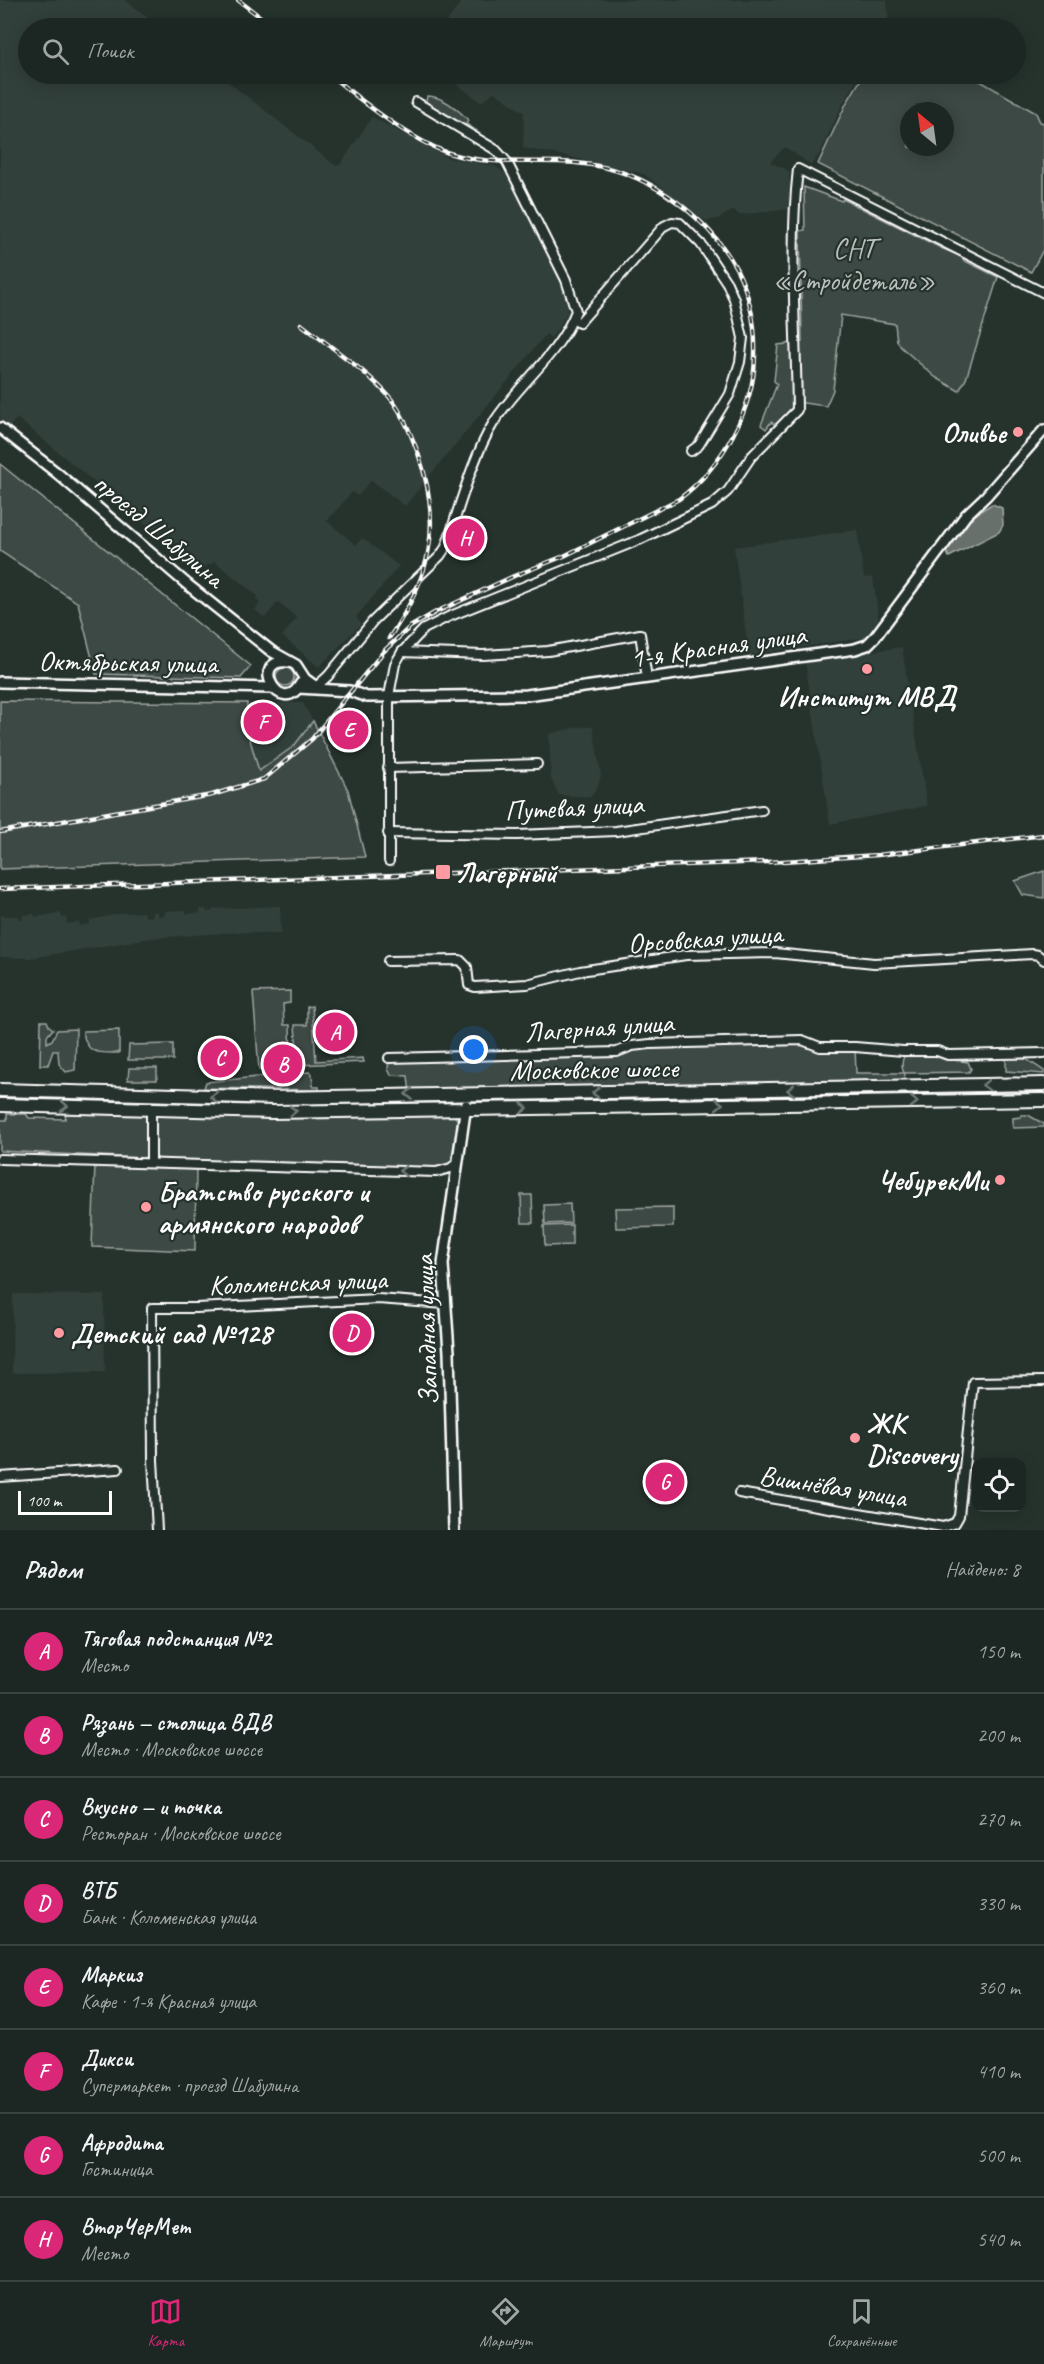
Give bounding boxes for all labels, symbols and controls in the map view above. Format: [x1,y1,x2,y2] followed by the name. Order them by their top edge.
[18,18,1026,84] search box
[39,35,72,68] icon: search
[87,37,133,65] text: Поиск
[900,102,954,156] north arrow
[773,231,935,298] park label: СНТ «Стройдеталь»
[942,415,1008,450] place label: Оливье
[1011,425,1025,439] marker: Оливье
[86,465,234,597] street label: проезд Шабулина
[446,516,484,560] pin: H
[628,616,810,676] street label: 1-я Красная улица
[38,643,220,681] street label: Октябрьская улица
[860,662,874,676] marker: Институт МВД
[778,679,958,715] place label: Институт МВД
[244,700,282,744] pin: F
[330,708,368,752] pin: E
[504,786,646,828] street label: Путевая улица
[456,855,559,890] place label: Лагерный
[434,863,452,881] marker: Лагерный
[627,915,786,961] street label: Орсовская улица
[523,1004,676,1050] street label: Лагерная улица
[316,1010,354,1054] pin: A
[459,1035,488,1064] your location
[200,1036,240,1080] pin: C
[264,1042,302,1086] pin: B
[509,1050,680,1088] street label: Московское шоссе
[981,1078,990,1091] one-way arrow
[786,1083,795,1096] one-way arrow
[591,1087,600,1099] one-way arrow
[405,1088,414,1101] one-way arrow
[210,1091,219,1103] one-way arrow
[909,1096,918,1108] one-way arrow
[714,1098,723,1110] one-way arrow
[59,1100,68,1113] one-way arrow
[519,1102,528,1114] one-way arrow
[289,1105,298,1117] one-way arrow
[877,1163,991,1199] place label: ЧебурекМи
[398,1165,407,1177] one-way arrow
[993,1173,1007,1187] marker: ЧебурекМи
[158,1174,371,1241] place label: Братство русского и армянского народов
[139,1200,153,1214] marker: Братство русского и армянского народов
[406,1252,446,1406] street label: Западная улица
[208,1261,389,1303] street label: Коломенская улица
[332,1310,372,1356] pin: D
[71,1316,275,1351] place label: Детский сад №128
[52,1326,66,1340] marker: Детский сад №128
[867,1405,960,1473] place label: ЖК Discovery
[848,1431,862,1445] marker: ЖК Discovery
[757,1457,911,1515] street label: Вишнёвая улица
[972,1458,1026,1512] map controls
[972,1458,1026,1512] button: locate
[646,1460,684,1504] pin: G
[18,1488,112,1516] scale bar
[27,1491,61,1511] text: 100 m
[24,1553,82,1586] text: Рядом
[945,1557,1020,1582] text: Найдено: 8
[81,1625,271,1653] text: Тяговая подстанция №2
[38,1639,49,1664] text: A
[977,1639,1020,1664] text: 150 m
[81,1653,128,1678] text: Место
[81,1709,272,1737] text: Рязань — столица ВДВ
[38,1723,49,1748] text: B
[977,1723,1020,1748] text: 200 m
[81,1737,262,1762] text: Место · Московское шоссе
[81,1793,221,1821] text: Вкусно — и точка
[39,1807,48,1832] text: C
[977,1807,1020,1832] text: 270 m
[81,1821,281,1846] text: Ресторан · Московское шоссе
[81,1877,116,1905] text: ВТБ
[38,1891,49,1916] text: D
[977,1891,1020,1916] text: 330 m
[81,1905,256,1930] text: Банк · Коломенская улица
[81,1961,142,1989] text: Маркиз
[38,1975,49,2000] text: E
[977,1975,1020,2000] text: 360 m
[81,1989,256,2014] text: Кафе · 1-я Красная улица
[81,2045,133,2073] text: Дикси
[39,2059,48,2084] text: F
[977,2059,1020,2084] text: 410 m
[81,2073,298,2098] text: Супермаркет · проезд Шабулина
[81,2129,163,2157] text: Афродита
[39,2143,48,2168] text: G
[977,2143,1020,2168] text: 500 m
[81,2157,152,2182] text: Гостиница
[81,2213,190,2241] text: ВторЧерМет
[38,2227,49,2252] text: H
[977,2227,1020,2252] text: 540 m
[81,2241,128,2266] text: Место
[148,2295,184,2351] tab: Карта
[479,2295,532,2351] tab: Маршрут
[827,2295,896,2351] tab: Сохранённые

